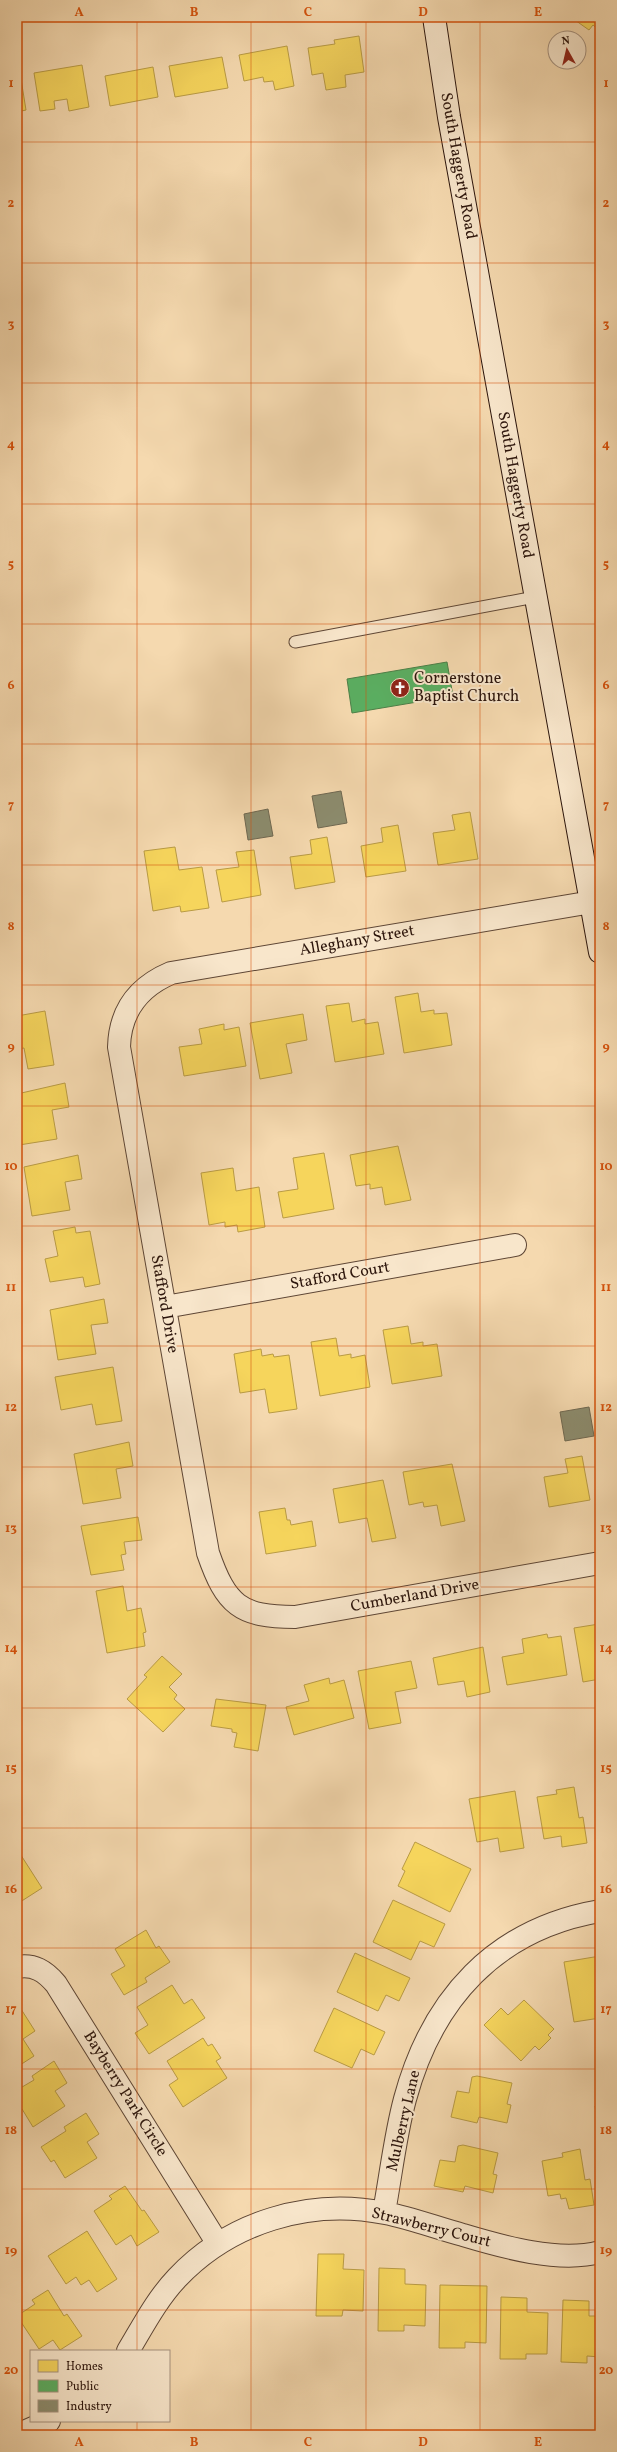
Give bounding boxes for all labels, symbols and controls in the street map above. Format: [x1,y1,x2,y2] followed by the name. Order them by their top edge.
[74,4,84,22] text: A
[190,4,199,22] text: B
[304,4,312,22] text: C
[418,4,428,22] text: D
[534,4,542,22] text: E
[547,30,587,70] north arrow
[561,34,571,50] text: N
[8,75,14,93] text: 1
[603,75,609,93] text: 1
[434,91,482,241] street label: South Haggerty Road
[8,195,15,213] text: 2
[603,195,610,213] text: 2
[8,316,15,334] text: 3
[603,316,610,334] text: 3
[491,410,539,560] street label: South Haggerty Road
[7,436,15,454] text: 4
[602,436,610,454] text: 4
[8,556,14,574] text: 5
[603,556,609,574] text: 5
[414,668,519,708] place label: Cornerstone Baptist Church
[7,677,15,695] text: 6
[389,677,411,699] church icon: Cornerstone Baptist Church
[602,677,610,695] text: 6
[8,797,14,815] text: 7
[603,797,609,815] text: 7
[7,918,15,936] text: 8
[602,918,610,936] text: 8
[298,920,417,962] street label: Alleghany Street
[7,1038,15,1056] text: 9
[602,1038,610,1056] text: 9
[4,1158,18,1176] text: 10
[599,1158,613,1176] text: 10
[145,1253,183,1355] street label: Stafford Drive
[288,1256,392,1296] street label: Stafford Court
[6,1279,16,1297] text: 11
[601,1279,611,1297] text: 11
[5,1399,17,1417] text: 12
[600,1399,612,1417] text: 12
[5,1520,17,1538] text: 13
[600,1520,612,1538] text: 13
[349,1574,481,1618] street label: Cumberland Drive
[4,1640,18,1658] text: 14
[599,1640,613,1658] text: 14
[5,1760,17,1778] text: 15
[600,1760,612,1778] text: 15
[5,1881,17,1899] text: 16
[600,1881,612,1899] text: 16
[5,2001,17,2019] text: 17
[600,2001,612,2019] text: 17
[77,2027,173,2161] street label: Bayberry Park Circle
[382,2068,426,2174] street label: Mulberry Lane
[5,2122,17,2140] text: 18
[600,2122,612,2140] text: 18
[369,2203,493,2254] street label: Strawberry Court
[5,2242,17,2260] text: 19
[600,2242,612,2260] text: 19
[30,2350,170,2422] legend
[66,2359,103,2375] text: Homes
[4,2362,18,2380] text: 20
[599,2362,613,2380] text: 20
[66,2379,99,2395] text: Public
[66,2399,112,2415] text: Industry
[74,2434,84,2452] text: A
[190,2434,199,2452] text: B
[304,2434,312,2452] text: C
[418,2434,428,2452] text: D
[534,2434,542,2452] text: E

